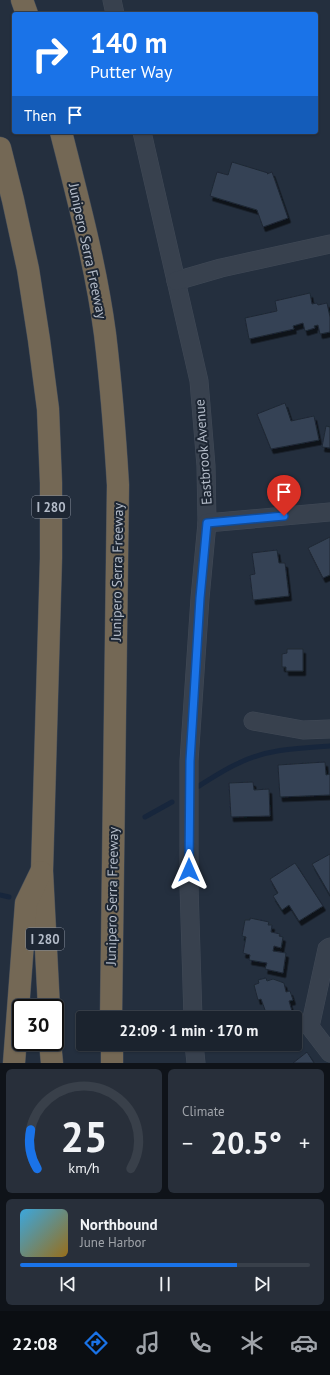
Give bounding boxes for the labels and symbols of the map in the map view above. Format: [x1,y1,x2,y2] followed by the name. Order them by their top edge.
[65,181,111,321] street label: Junipero Serra Freeway
[190,399,216,505] street label: Eastbrook Avenue
[267,475,301,516] pin
[32,496,70,518] road number: I 280
[107,502,127,642] street label: Junipero Serra Freeway
[102,826,122,966] street label: Junipero Serra Freeway
[168,849,210,891] position arrow
[26,928,64,950] road number: I 280
[12,999,64,1051] speed limit sign: 30

